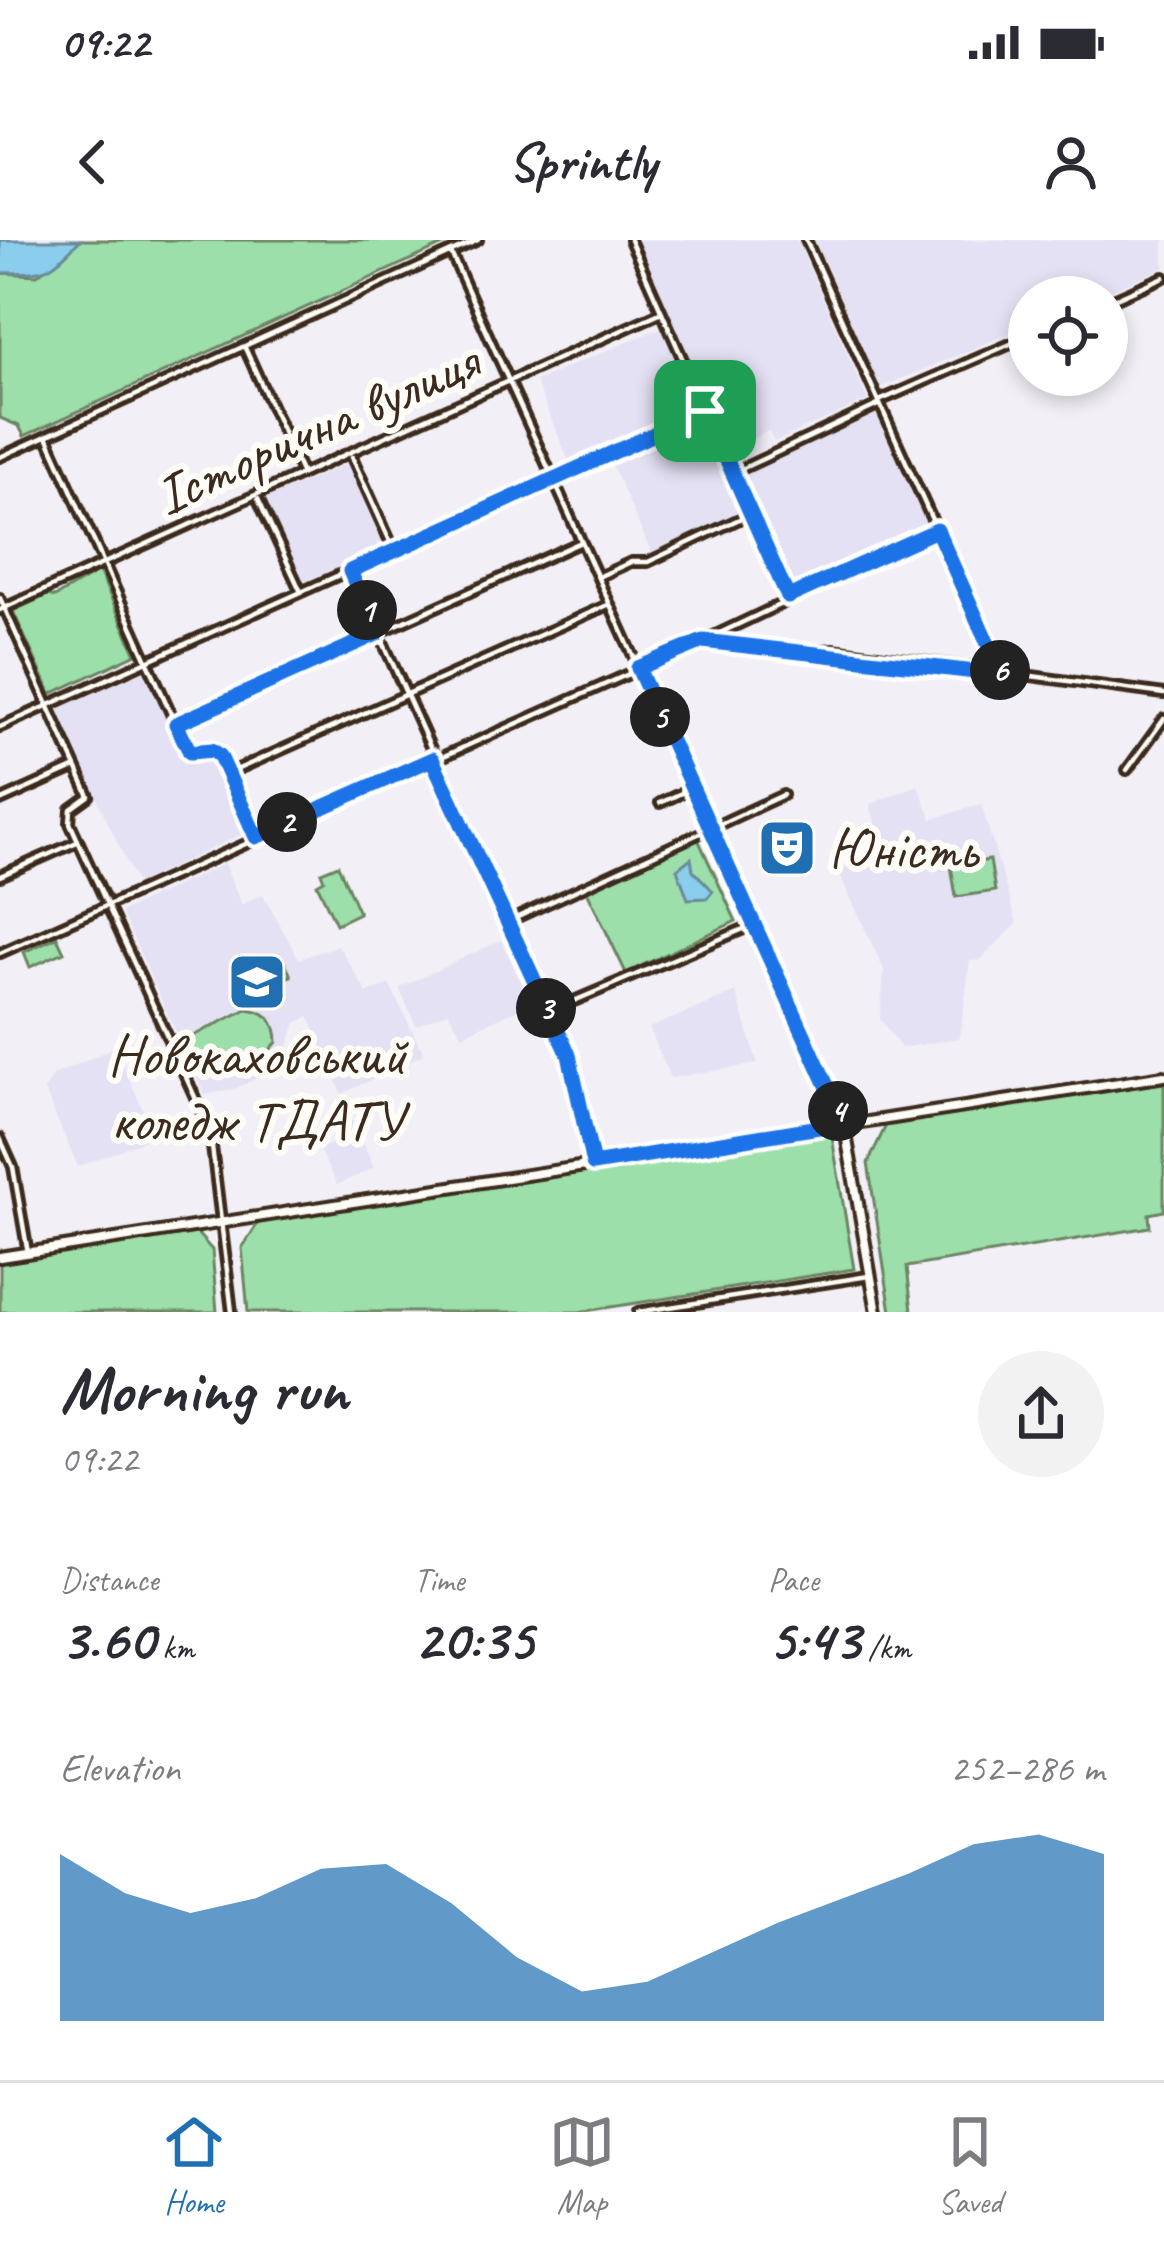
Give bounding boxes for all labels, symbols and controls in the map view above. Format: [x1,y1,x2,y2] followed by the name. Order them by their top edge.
[60,14,149,71] text: 09:22
[508,128,656,196] text: Sprintly
[60,129,126,195] icon: back
[1038,129,1104,195] icon: person
[1008,276,1128,396] map controls
[1008,276,1128,396] button: locate
[144,323,492,531] street label: Історична вулиця
[654,360,756,462] pin
[672,378,738,444] icon: arrive
[337,580,397,640] pin: 1
[360,589,374,631] text: 1
[970,640,1030,700] pin: 6
[992,649,1008,691] text: 6
[630,687,690,747] pin: 5
[653,696,667,738] text: 5
[257,792,317,852] pin: 2
[280,801,294,843] text: 2
[829,813,980,885] place label: Юність
[756,817,818,879] theatre icon: Юність
[226,951,288,1013] school or university icon: Новокаховський коледж ТДАТУ
[516,978,576,1038] pin: 3
[539,987,553,1029] text: 3
[108,1019,411,1157] place label: Новокаховський коледж ТДАТУ
[808,1081,868,1141] pin: 4
[831,1090,845,1132] text: 4
[60,1348,348,1431] text: Morning run
[978,1351,1104,1477] button: share
[60,1435,138,1484] text: 09:22
[60,1559,158,1601] text: Distance
[414,1559,465,1601] text: Time
[768,1559,819,1601] text: Pace
[60,1601,154,1677] text: 3.60
[414,1601,533,1677] text: 20:35
[768,1601,860,1677] text: 5:43
[154,1627,194,1669] text: km
[860,1627,911,1669] text: /km
[60,1744,180,1793] text: Elevation
[950,1744,1104,1793] text: 252–286 m
[161,2109,227,2223] tab: Home
[549,2109,615,2223] tab: Map
[937,2109,1003,2223] tab: Saved

